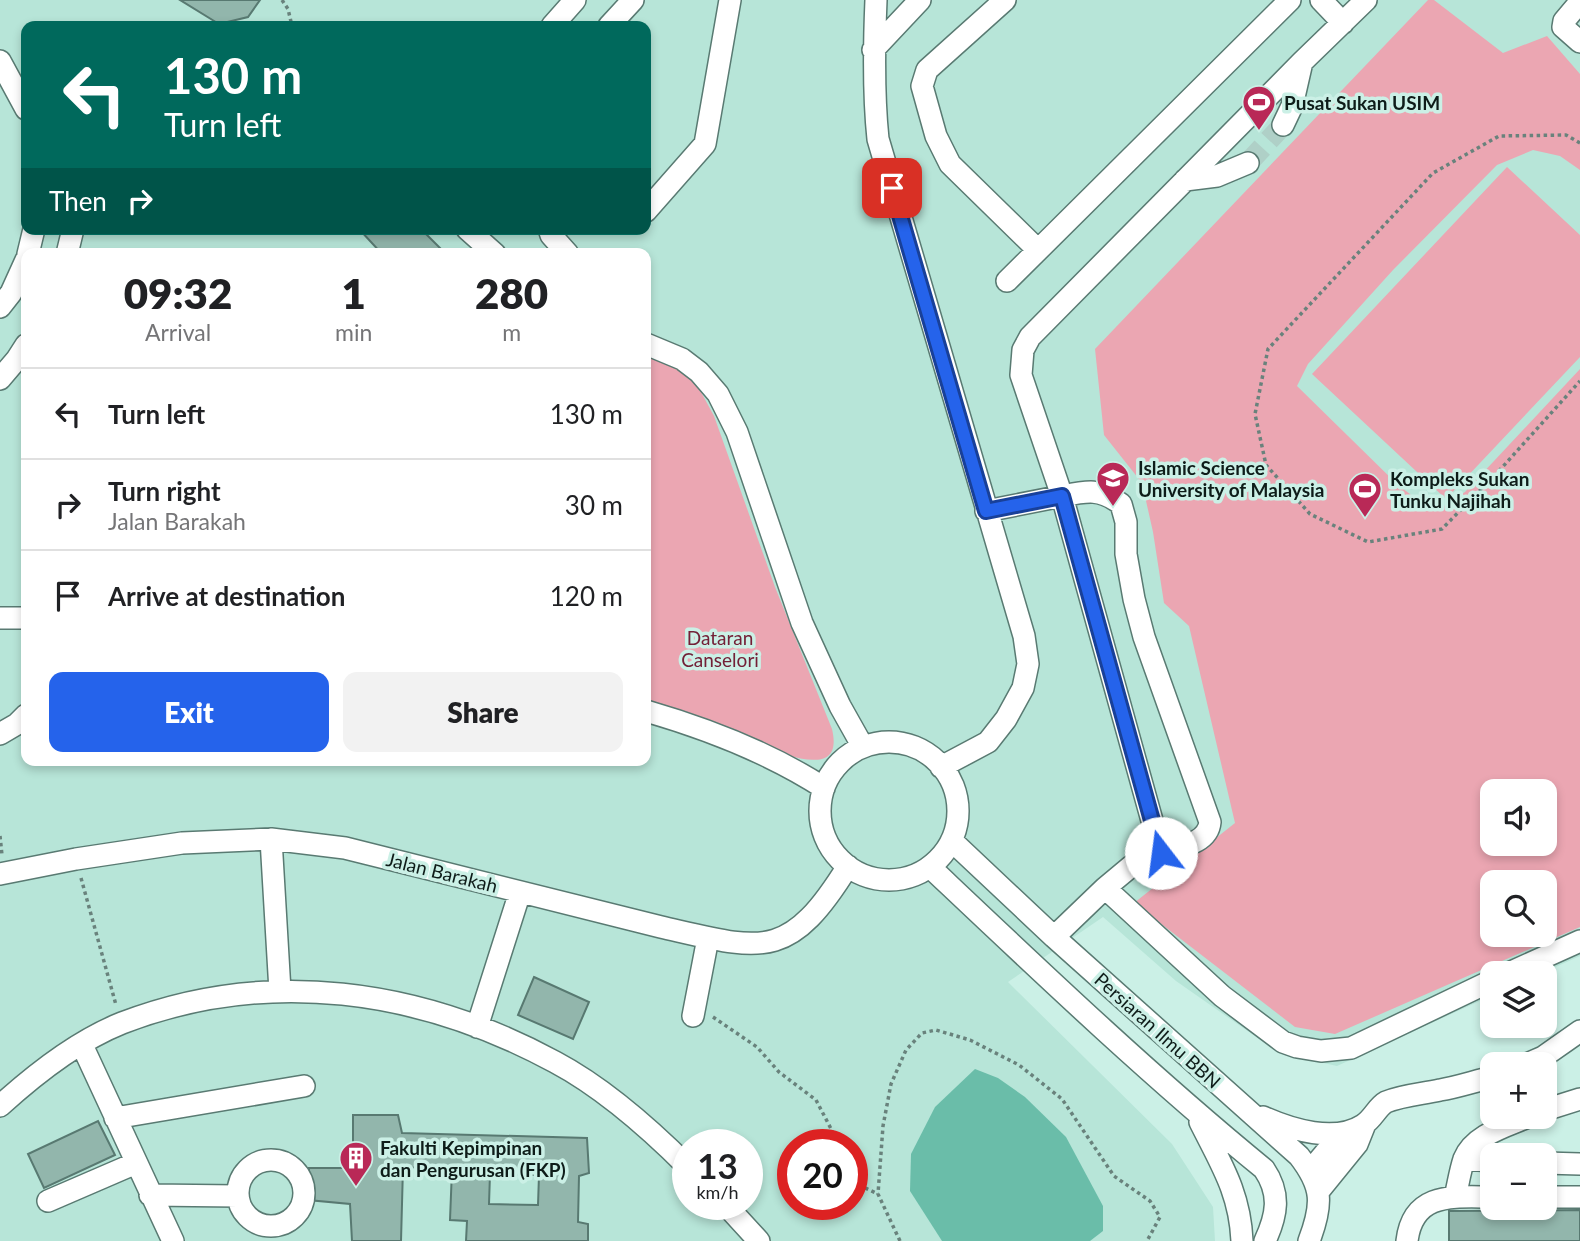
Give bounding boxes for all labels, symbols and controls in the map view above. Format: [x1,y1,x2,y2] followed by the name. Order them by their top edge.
[164,46,302,104] text: 130 m
[49,49,140,140] icon: left
[1240,83,1278,132] sports icon: Pusat Sukan USIM
[1284,91,1440,114] place label: Pusat Sukan USIM
[164,105,281,144] text: Turn left
[862,158,922,218] pin
[873,169,911,207] icon: arrive
[121,182,159,220] icon: right
[49,185,107,217] text: Then
[124,268,232,318] text: 09:32
[342,268,366,318] text: 1
[475,268,548,318] text: 280
[145,318,211,346] text: Arrival
[335,318,372,346] text: min
[502,318,521,346] text: m
[49,395,87,433] icon: left
[108,398,205,430] text: Turn left
[550,398,623,430] text: 130 m
[1138,456,1325,501] place label: Islamic Science University of Malaysia
[1094,459,1132,508] school or university icon: Islamic Science University of Malaysia
[1390,467,1529,512] place label: Kompleks Sukan Tunku Najihah
[1346,470,1384,519] sports icon: Kompleks Sukan Tunku Najihah
[108,475,221,507] text: Turn right
[49,486,87,524] icon: right
[565,489,623,521] text: 30 m
[108,507,246,535] text: Jalan Barakah
[49,577,87,615] icon: arrive
[108,580,345,612] text: Arrive at destination
[550,580,623,612] text: 120 m
[681,626,759,671] park label: Dataran Canselori
[49,672,329,752] button: Exit
[343,672,623,752] button: Share
[1480,779,1557,1220] map controls
[1480,779,1557,856] button: sound
[1124,816,1198,890] position arrow
[384,847,500,897] street label: Jalan Barakah
[1480,870,1557,947] button: search
[1480,961,1557,1038] button: layers
[1090,967,1226,1093] street label: Persiaran Ilmu BBN
[1480,1052,1557,1129] button: +
[777,1129,868,1220] speed limit sign: 20
[380,1136,566,1181] place label: Fakulti Kepimpinan dan Pengurusan (FKP)
[337,1139,375,1188] building icon: Fakulti Kepimpinan dan Pengurusan (FKP)
[1480,1143,1557,1220] button: −
[697,1144,738,1186] text: 13
[696,1181,739,1203] text: km/h

